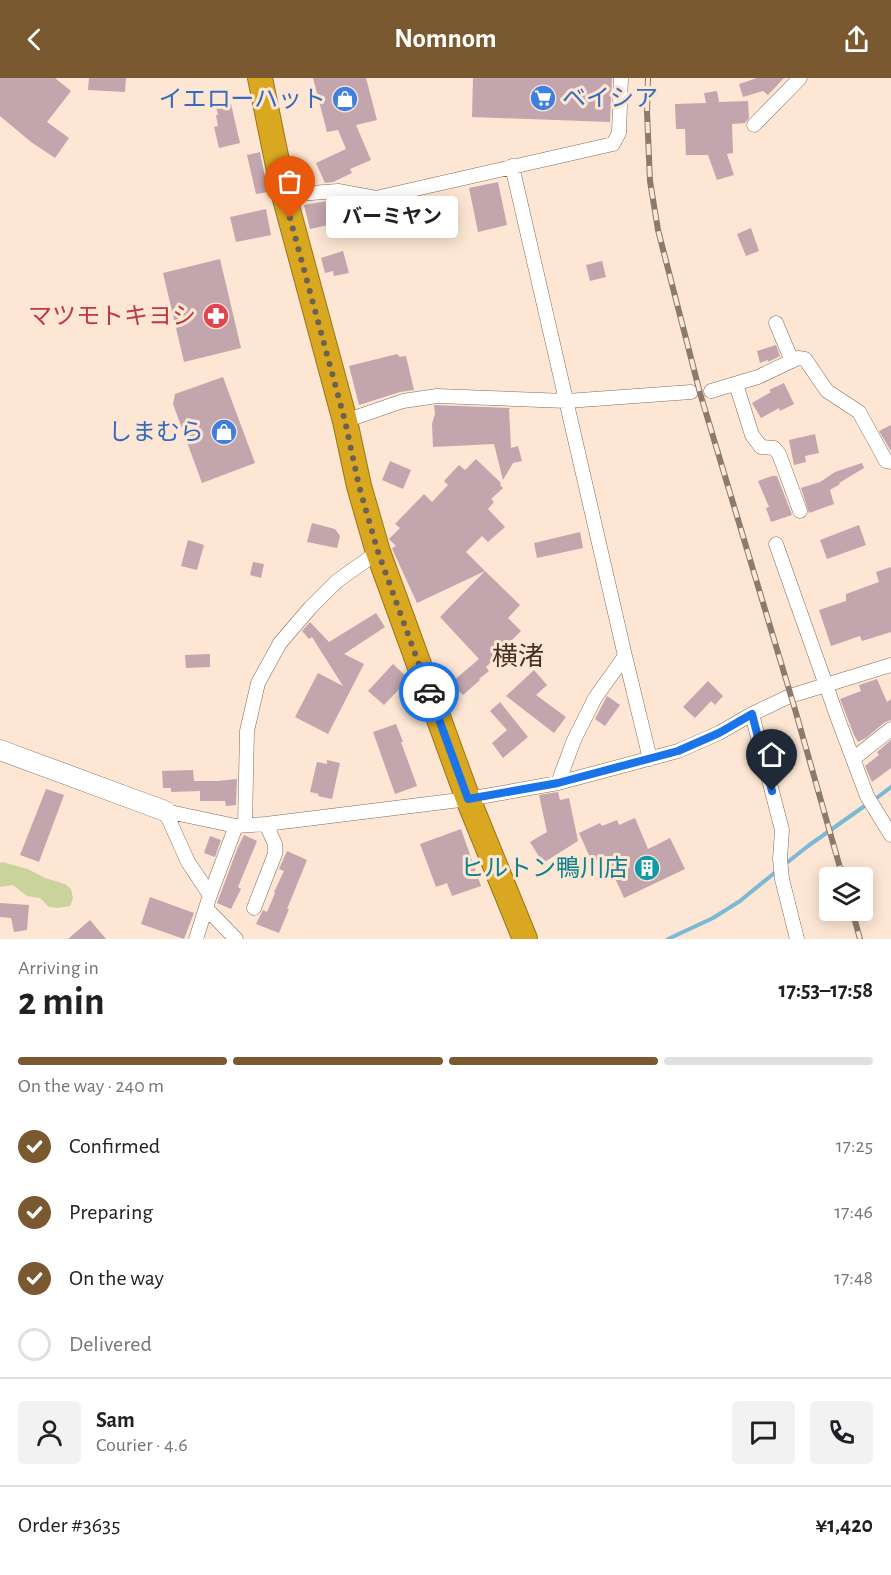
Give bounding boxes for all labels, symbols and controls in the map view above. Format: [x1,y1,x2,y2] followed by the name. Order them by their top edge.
[18,23,51,56] icon: back
[840,23,873,56] icon: share
[394,25,497,52] text: Nomnom
[528,83,558,113] supermarket icon: ベイシア
[330,84,360,114] shop icon: イエローハット
[562,87,658,111] place label: ベイシア
[159,88,326,112] place label: イエローハット
[264,156,315,218] pin
[273,165,306,198] icon: bag
[326,197,458,239] callout: バーミヤン
[342,207,442,227] text: バーミヤン
[201,301,231,331] pharmacy icon: マツモトキヨシ
[28,305,196,329] place label: マツモトキヨシ
[209,417,239,447] shop icon: しまむら
[108,420,204,445] place label: しまむら
[492,643,544,670] district label: 横渚
[399,662,459,722] courier
[413,676,446,709] icon: car
[746,729,797,791] pin
[755,738,788,771] icon: home
[632,853,662,883] building icon: ヒルトン鴨川店
[460,855,628,881] place label: ヒルトン鴨川店
[819,867,873,921] map controls
[819,867,873,921] button: layers
[18,958,99,978] text: Arriving in
[779,979,873,1001] text: 17:53–17:58
[18,983,105,1022] text: 2 min
[18,1076,164,1096] text: On the way · 240 m
[18,1130,51,1163] icon: check
[69,1135,160,1157] text: Confirmed
[836,1136,873,1156] text: 17:25
[18,1196,51,1229] icon: check
[69,1201,153,1223] text: Preparing
[834,1202,873,1222] text: 17:46
[18,1262,51,1295] icon: check
[69,1267,164,1289] text: On the way
[834,1268,873,1288] text: 17:48
[69,1333,152,1355] text: Delivered
[18,1401,81,1464] button: person
[732,1401,795,1464] button: chat
[810,1401,873,1464] button: phone
[96,1409,135,1431] text: Sam
[96,1435,188,1455] text: Courier · 4.6
[18,1514,120,1536] text: Order #3635
[816,1514,873,1536] text: ¥1,420

